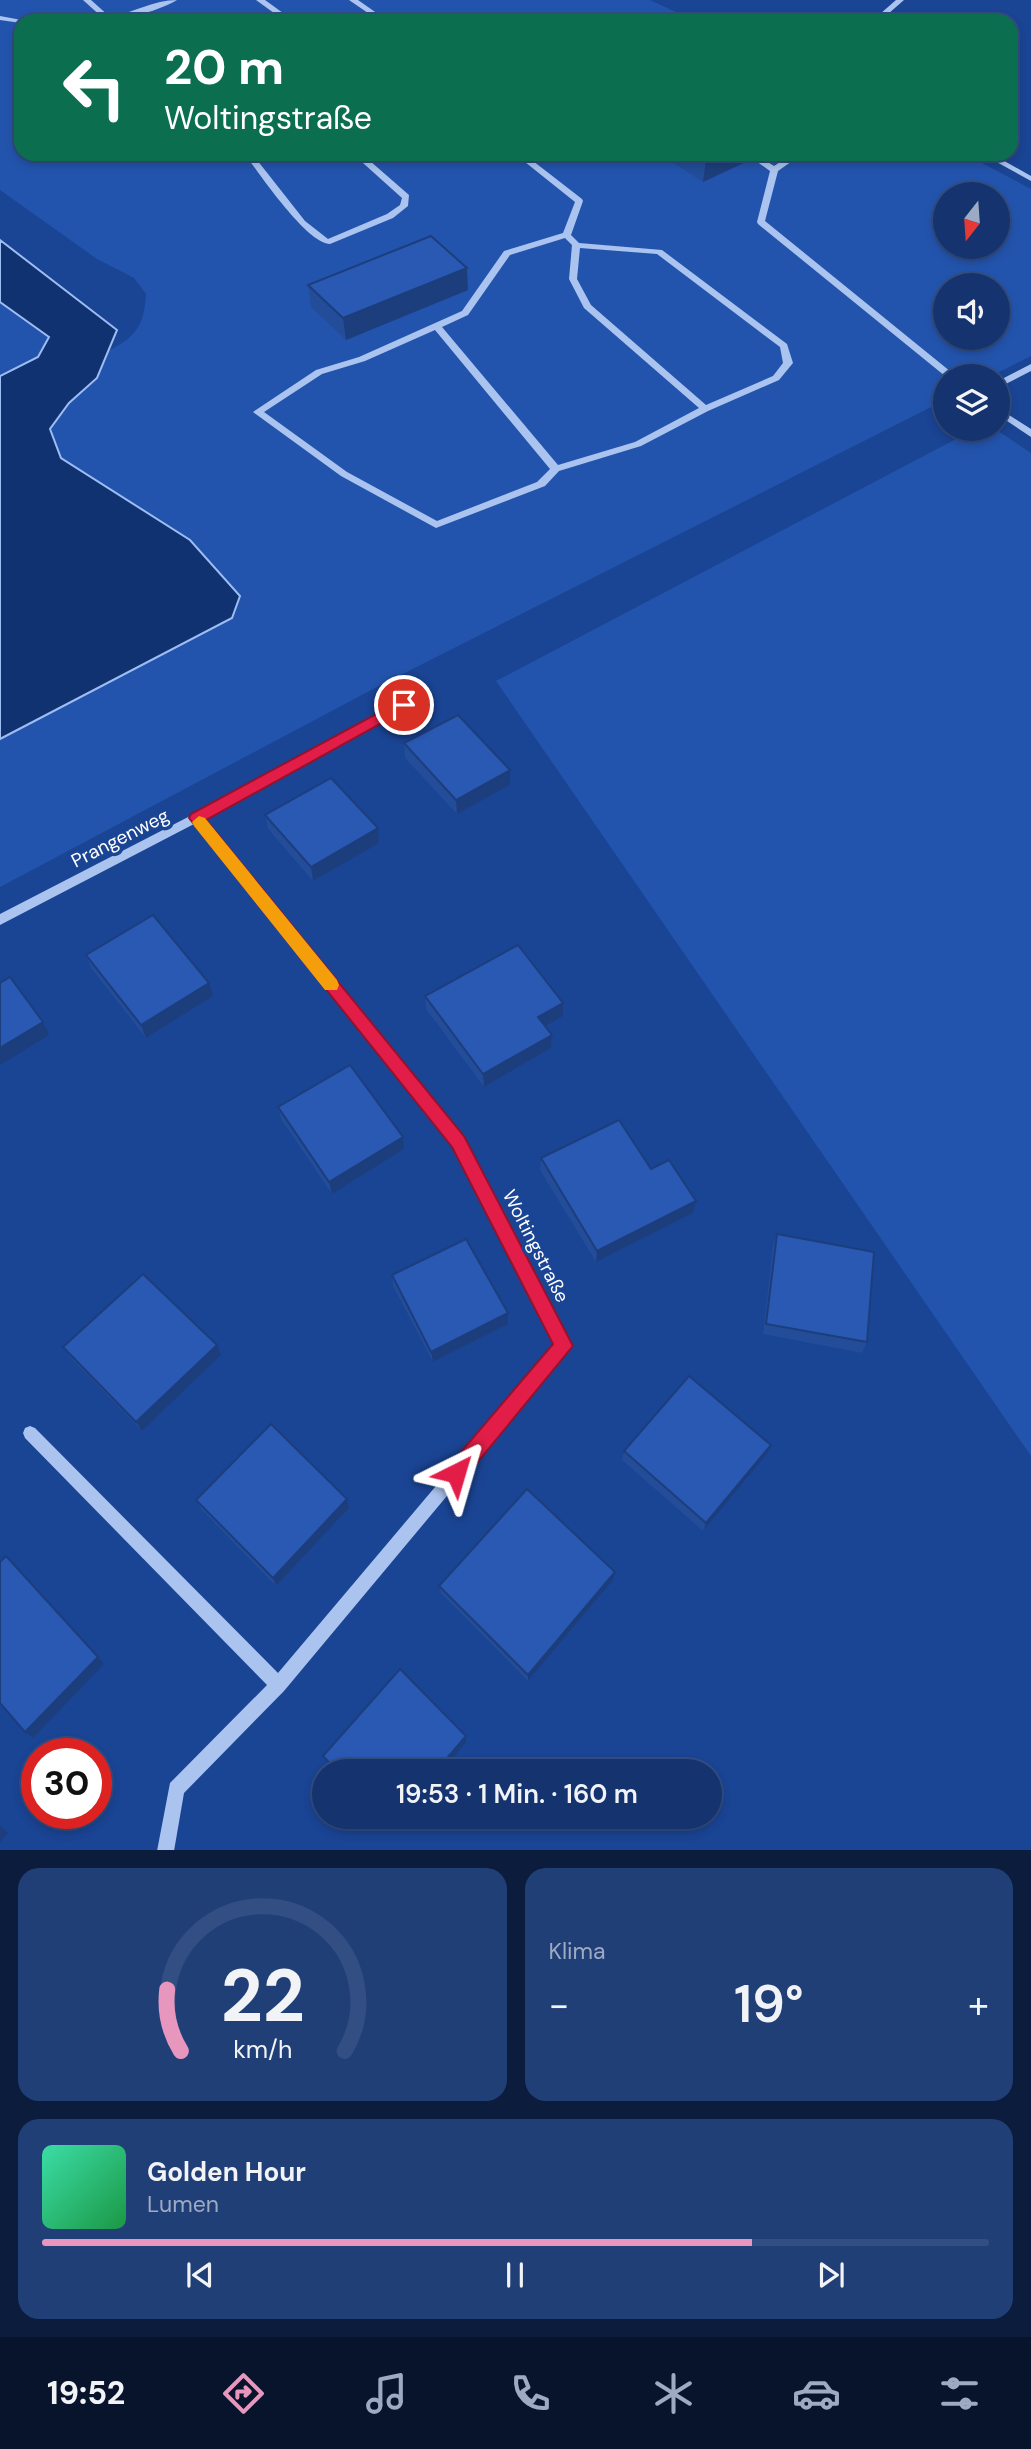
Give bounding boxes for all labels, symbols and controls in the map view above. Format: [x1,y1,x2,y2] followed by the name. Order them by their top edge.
[164,35,284,99] text: 20 m
[49,42,140,133] icon: left
[164,97,372,139] text: Woltingstraße
[933,182,1010,259] north arrow
[933,182,1010,441] map controls
[933,273,1010,350] button: sound
[933,364,1010,441] button: layers
[374,675,434,735] pin
[385,686,423,724] icon: arrive
[67,802,174,873] street label: Prangenweg
[497,1185,575,1307] street label: Woltingstraße
[419,1436,493,1510] position arrow
[21,1738,112,1829] speed limit sign: 30
[396,1777,638,1811] text: 19:53 · 1 Min. · 160 m
[549,1936,606,1966] text: Klima
[220,1949,304,2044] text: 22
[734,1970,804,2038] text: 19°
[549,1980,569,2030] text: −
[968,1980,989,2030] text: +
[233,2032,292,2065] text: km/h
[147,2155,306,2189] text: Golden Hour
[147,2189,219,2219] text: Lumen
[181,2256,219,2294] icon: previous
[496,2256,534,2294] icon: pause
[812,2256,850,2294] icon: next
[219,2369,268,2418] icon: directions
[362,2369,411,2418] icon: music
[506,2369,555,2418] icon: phone
[649,2369,698,2418] icon: climate
[792,2369,841,2418] icon: car
[935,2369,984,2418] icon: filters
[47,2372,125,2414] text: 19:52

